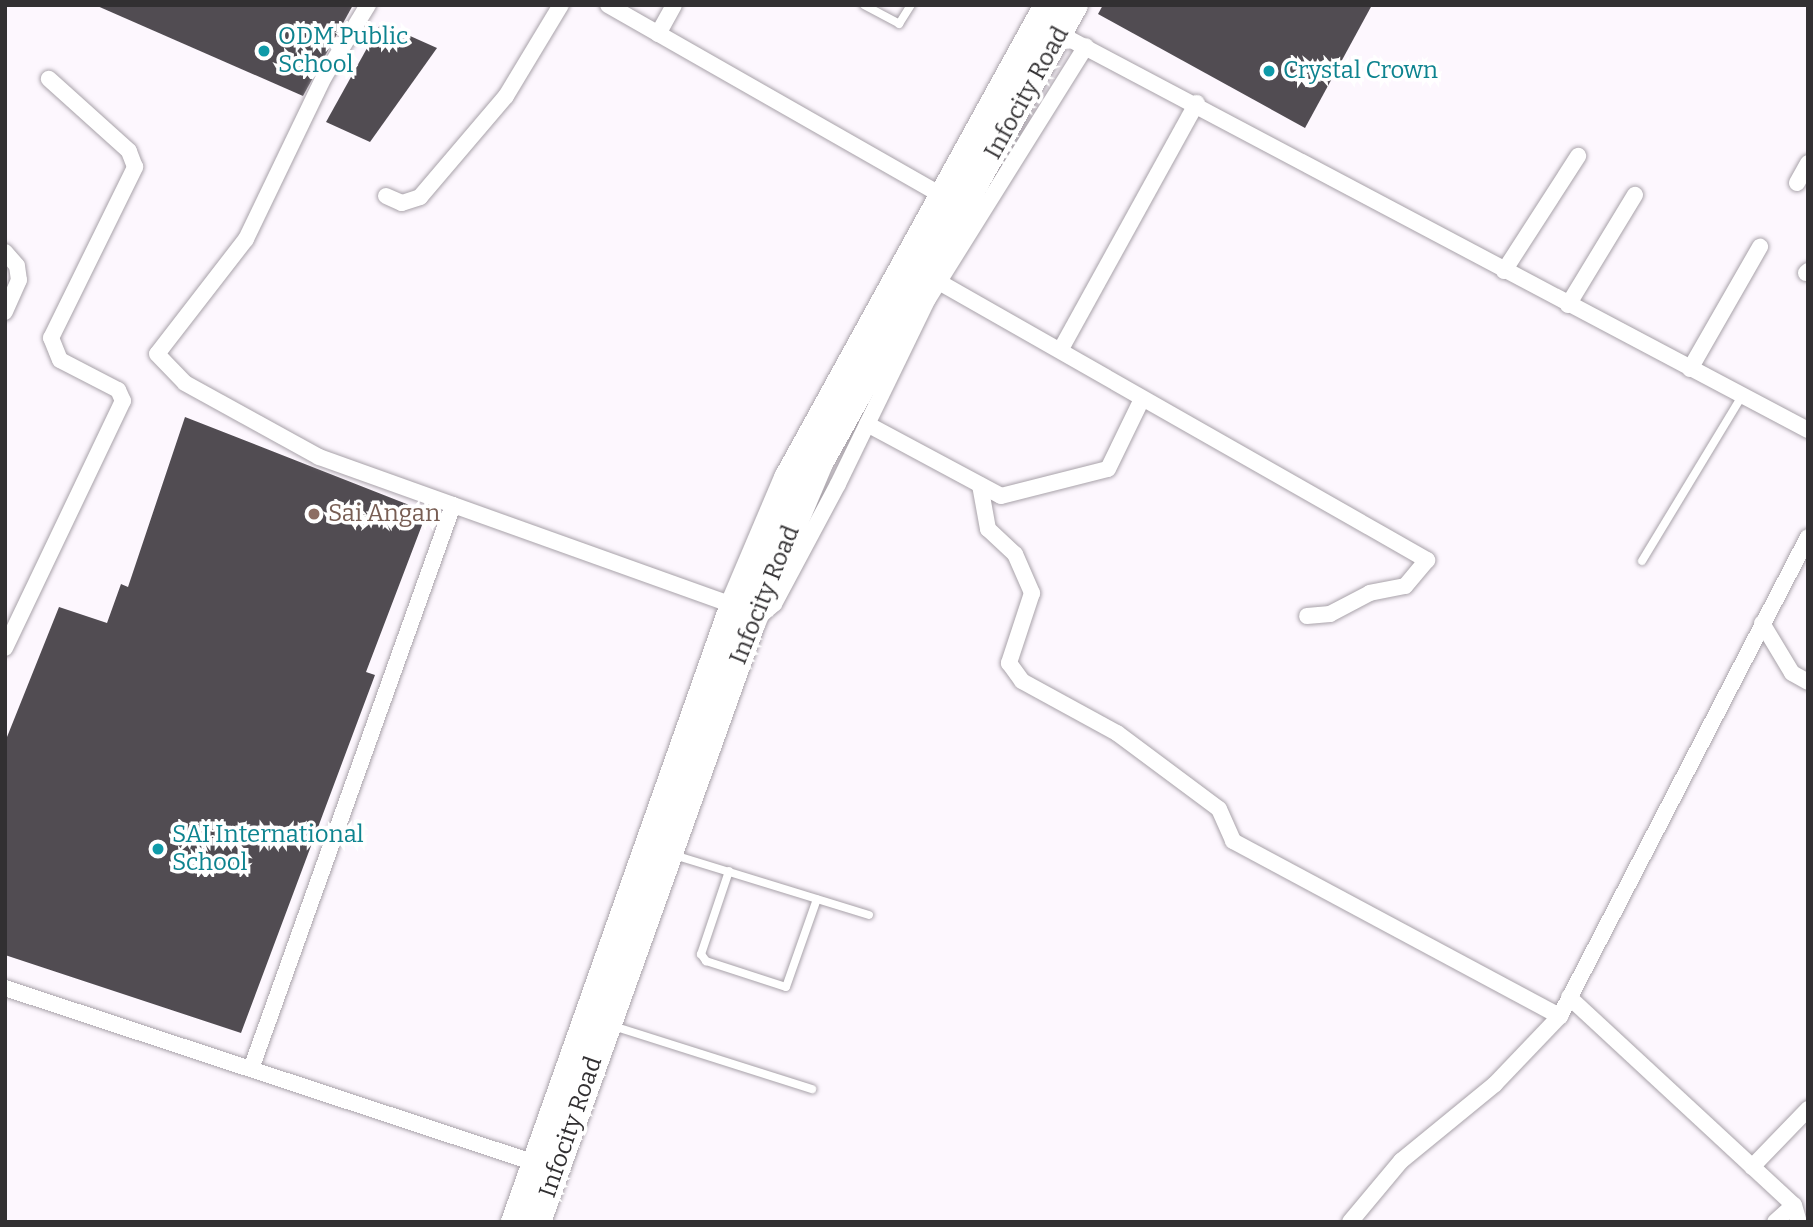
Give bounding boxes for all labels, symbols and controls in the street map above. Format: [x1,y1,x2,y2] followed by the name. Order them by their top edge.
[979,22,1075,164] street label: Infocity Road
[278,23,408,79] place label: ODM Public School
[256,43,272,59] marker: ODM Public School
[1283,57,1438,85] place label: Crystal Crown
[1261,63,1277,79] marker: Crystal Crown
[328,500,440,528] place label: Sai Angan
[306,506,322,522] marker: Sai Angan
[724,521,806,669] street label: Infocity Road
[172,821,364,877] place label: SAI International School
[150,841,166,857] marker: SAI International School
[533,1053,609,1201] street label: Infocity Road

